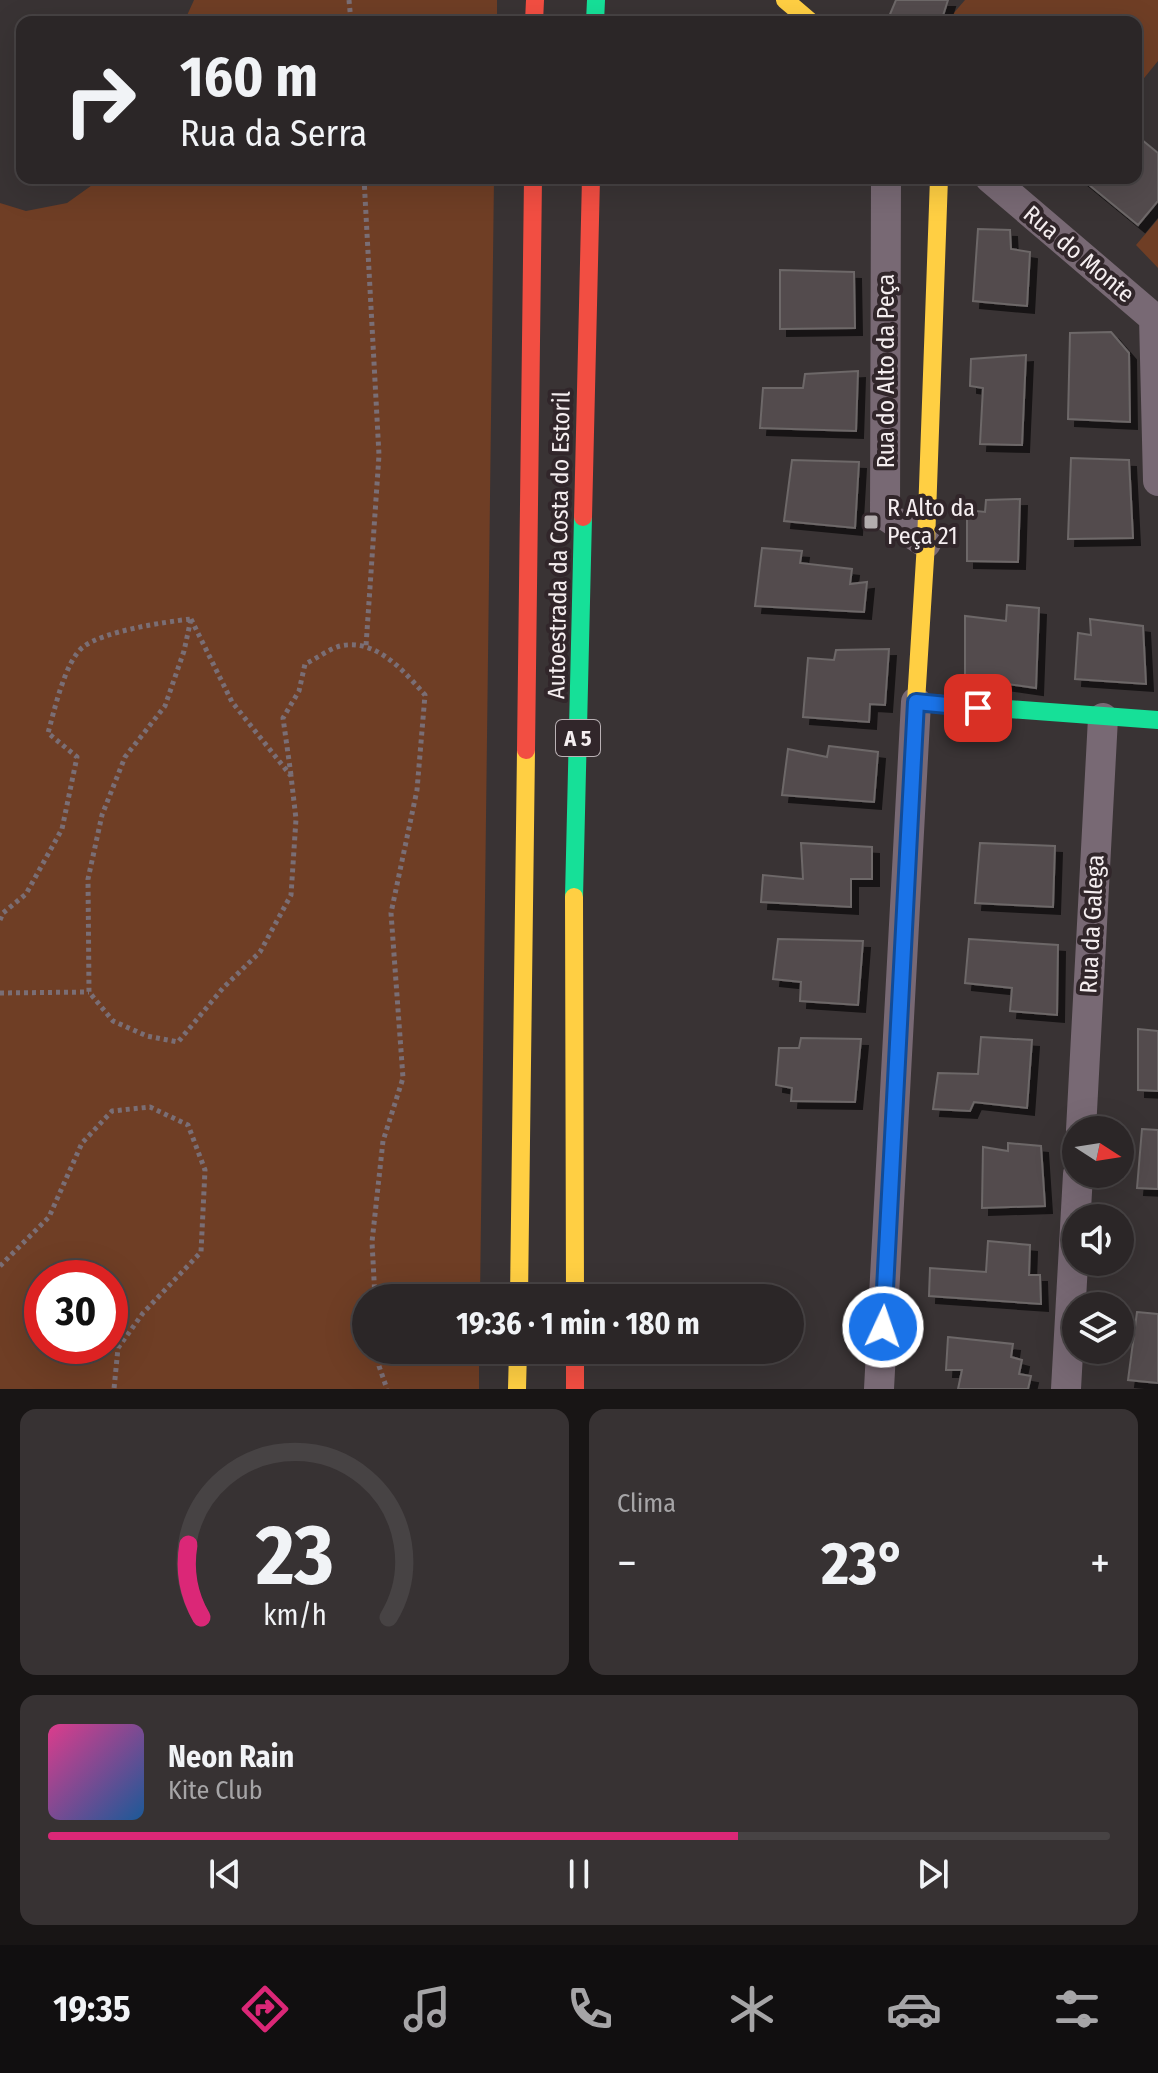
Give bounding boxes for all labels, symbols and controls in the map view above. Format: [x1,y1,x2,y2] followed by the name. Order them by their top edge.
[180,44,318,111] text: 160 m
[48,48,152,152] icon: right
[180,112,367,156] text: Rua da Serra
[1018,200,1140,308] street label: Rua do Monte
[872,274,900,468] street label: Rua do Alto da Peça
[542,391,576,699] street label: Autoestrada da Costa do Estoril
[887,494,975,550] place label: R Alto da Peça 21
[862,513,880,531] marker: R Alto da Peça 21
[944,674,1012,742] pin
[956,686,1000,730] icon: arrive
[556,720,600,756] road number: A 5
[1074,854,1110,994] street label: Rua da Galega
[1062,1116,1134,1188] north arrow
[1062,1116,1134,1364] map controls
[1062,1204,1134,1276] button: sound
[24,1260,128,1364] speed limit sign: 30
[841,1285,925,1369] position arrow
[1062,1292,1134,1364] button: layers
[456,1306,700,1342] text: 19:36 · 1 min · 180 m
[617,1488,676,1519] text: Clima
[255,1506,333,1606] text: 23
[821,1528,906,1600] text: 23°
[617,1537,637,1590] text: −
[1090,1537,1110,1590] text: +
[263,1598,326,1633] text: km/h
[168,1739,294,1775] text: Neon Rain
[168,1775,263,1806] text: Kite Club
[203,1852,247,1896] icon: previous
[557,1852,601,1896] icon: pause
[911,1852,955,1896] icon: next
[237,1981,293,2037] icon: directions
[399,1981,455,2037] icon: music
[562,1981,618,2037] icon: phone
[724,1981,780,2037] icon: climate
[886,1981,942,2037] icon: car
[1049,1981,1105,2037] icon: filters
[53,1987,131,2031] text: 19:35

